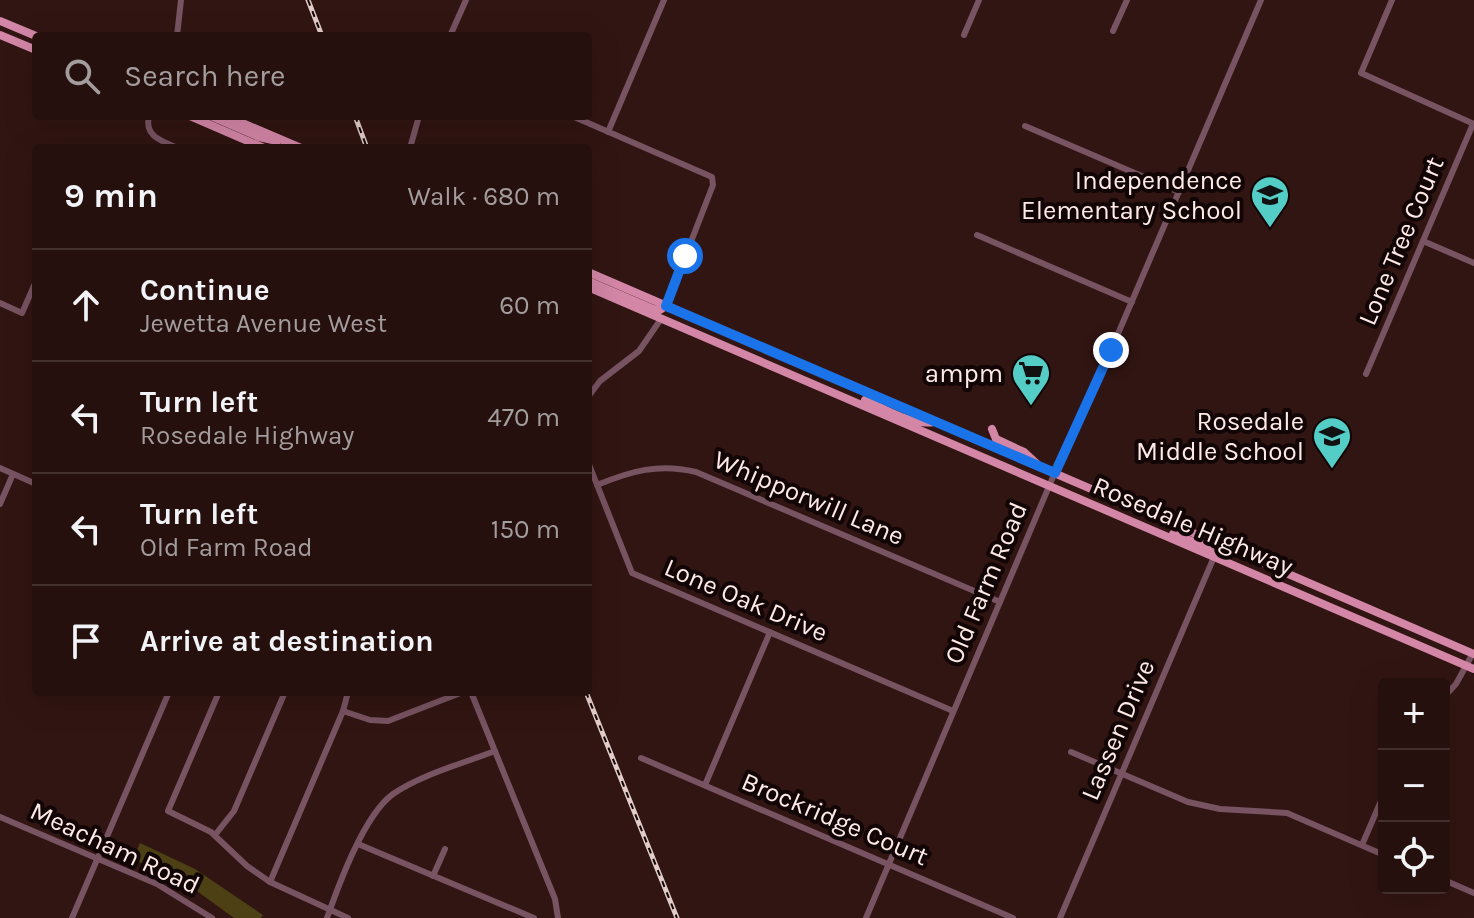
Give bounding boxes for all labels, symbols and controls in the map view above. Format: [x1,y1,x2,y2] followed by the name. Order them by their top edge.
[32,32,592,120] search box
[60,54,104,98] icon: search
[124,58,285,94] text: Search here
[1352,152,1451,330] street label: Lone Tree Court
[1021,165,1242,226] place label: Independence Elementary School
[1249,174,1291,229] school or university icon: Independence Elementary School
[64,176,158,216] text: 9 min
[408,181,560,212] text: Walk · 680 m
[667,238,703,274] route start
[140,272,270,308] text: Continue
[64,283,108,327] icon: ahead
[499,290,560,321] text: 60 m
[140,308,387,339] text: Jewetta Avenue West
[1093,332,1129,368] route end
[1010,352,1052,407] supermarket icon: ampm
[925,358,1003,389] place label: ampm
[140,384,258,420] text: Turn left
[64,395,108,439] icon: left
[487,402,560,433] text: 470 m
[1136,406,1304,467] place label: Rosedale Middle School
[1311,415,1353,470] school or university icon: Rosedale Middle School
[140,420,354,451] text: Rosedale Highway
[709,444,909,552] street label: Whipporwill Lane
[1088,470,1298,582] street label: Rosedale Highway
[140,496,258,532] text: Turn left
[938,497,1034,669] street label: Old Farm Road
[64,507,108,551] icon: left
[491,514,560,545] text: 150 m
[140,532,313,563] text: Old Farm Road
[660,552,832,648] street label: Lone Oak Drive
[64,619,108,663] icon: arrive
[140,623,434,659] text: Arrive at destination
[1074,655,1162,805] street label: Lassen Drive
[1378,678,1450,894] map controls
[1378,678,1450,750] button: +
[1378,750,1450,822] button: −
[737,766,933,872] street label: Brockridge Court
[25,795,205,901] street label: Meacham Road
[1378,822,1450,894] button: locate

